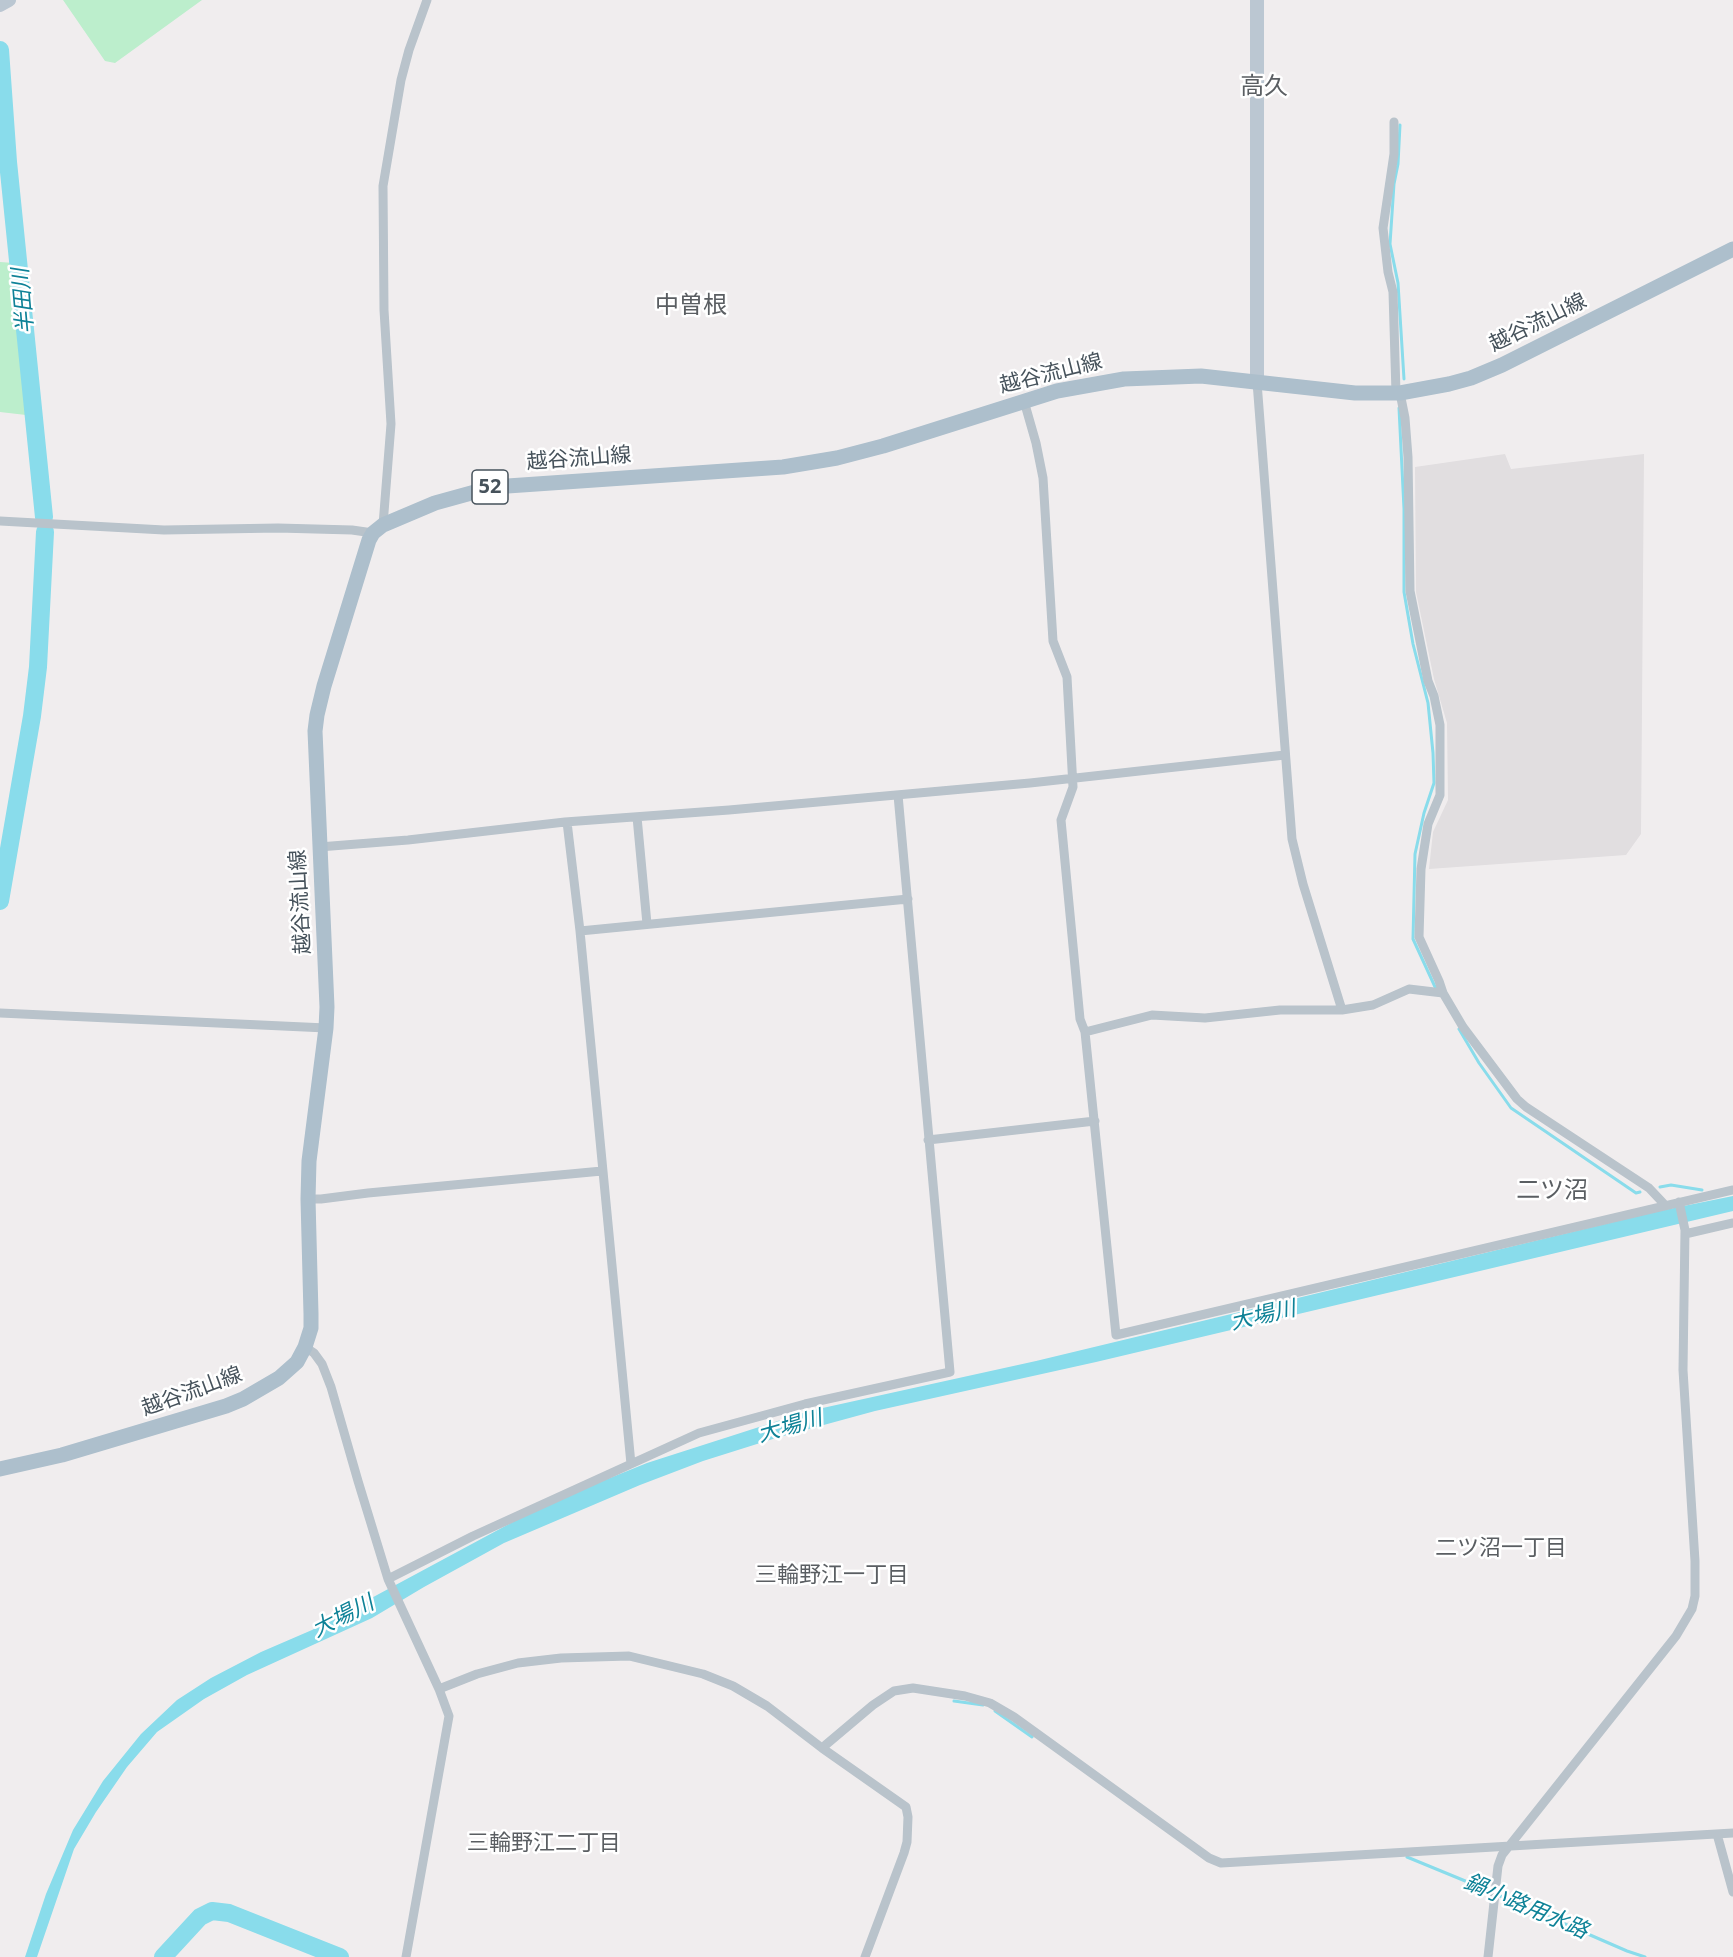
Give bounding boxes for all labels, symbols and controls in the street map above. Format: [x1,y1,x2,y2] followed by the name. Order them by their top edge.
[1240,73,1288,101] district label: 高久
[8,267,40,335] water label: 半田川
[1485,289,1591,357] street label: 越谷流山線
[655,292,727,320] district label: 中曽根
[997,349,1105,399] street label: 越谷流山線
[526,443,632,475] street label: 越谷流山線
[472,470,508,504] road number: 52
[286,849,316,955] street label: 越谷流山線
[1516,1177,1588,1205] district label: 二ツ沼
[1228,1296,1298,1336] water label: 大場川
[138,1362,246,1422] street label: 越谷流山線
[755,1405,825,1449] water label: 大場川
[1435,1536,1567,1562] district label: 二ツ沼一丁目
[755,1563,909,1589] district label: 三輪野江一丁目
[308,1590,378,1644] water label: 大場川
[467,1831,621,1857] district label: 三輪野江二丁目
[1460,1869,1592,1945] water label: 鍋小路用水路

